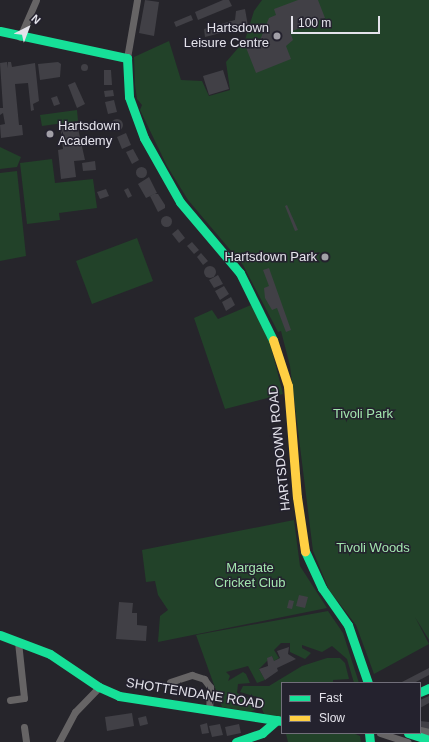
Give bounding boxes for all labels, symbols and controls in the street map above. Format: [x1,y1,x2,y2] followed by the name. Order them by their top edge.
[8,8,48,48] north arrow
[293,8,382,34] scale bar
[29,12,43,26] text: N
[298,16,331,30] text: 100 m
[184,21,269,52] place label: Hartsdown Leisure Centre
[272,31,282,41] marker: Hartsdown Leisure Centre
[58,119,120,150] place label: Hartsdown Academy
[45,129,55,139] marker: Hartsdown Academy
[225,249,317,265] place label: Hartsdown Park
[320,252,330,262] marker: Hartsdown Park
[266,384,294,512] street label: HARTSDOWN ROAD
[333,406,393,422] park label: Tivoli Park
[336,540,410,556] park label: Tivoli Woods
[215,561,285,592] park label: Margate Cricket Club
[125,675,265,713] street label: SHOTTENDANE ROAD
[281,682,421,734] legend
[319,691,342,705] text: Fast
[319,711,345,725] text: Slow

